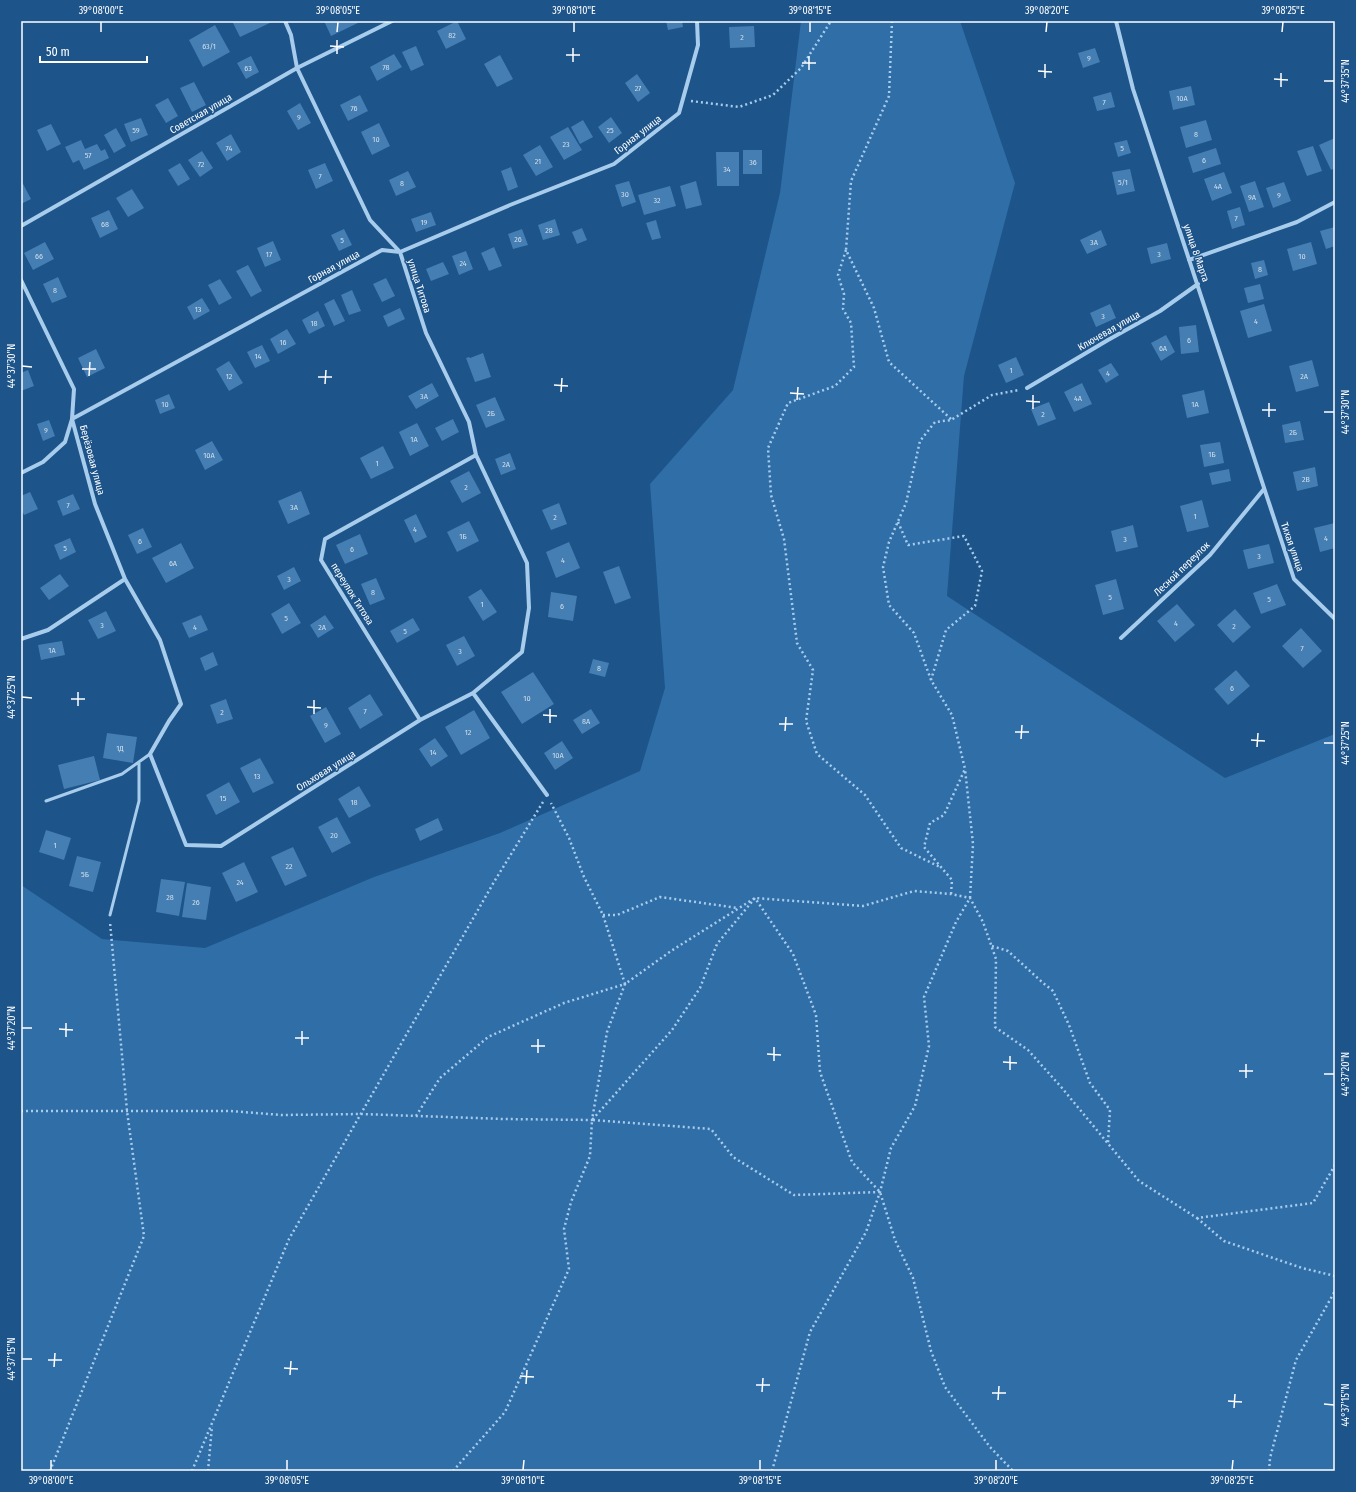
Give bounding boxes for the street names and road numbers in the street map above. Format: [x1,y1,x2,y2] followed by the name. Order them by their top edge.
[168,91,234,137] street label: Советская улица
[612,113,664,157] street label: Горная улица
[1180,222,1212,284] street label: улица 8 Марта
[306,248,362,286] street label: Горная улица
[405,258,433,315] street label: улица Титова
[1076,308,1142,354] street label: Ключевая улица
[77,424,107,496] street label: Берёзовая улица
[1278,521,1306,573] street label: Тихая улица
[1151,539,1213,599] street label: Лесной переулок
[328,561,376,627] street label: переулок Титова
[294,748,358,794] street label: Ольховая улица

